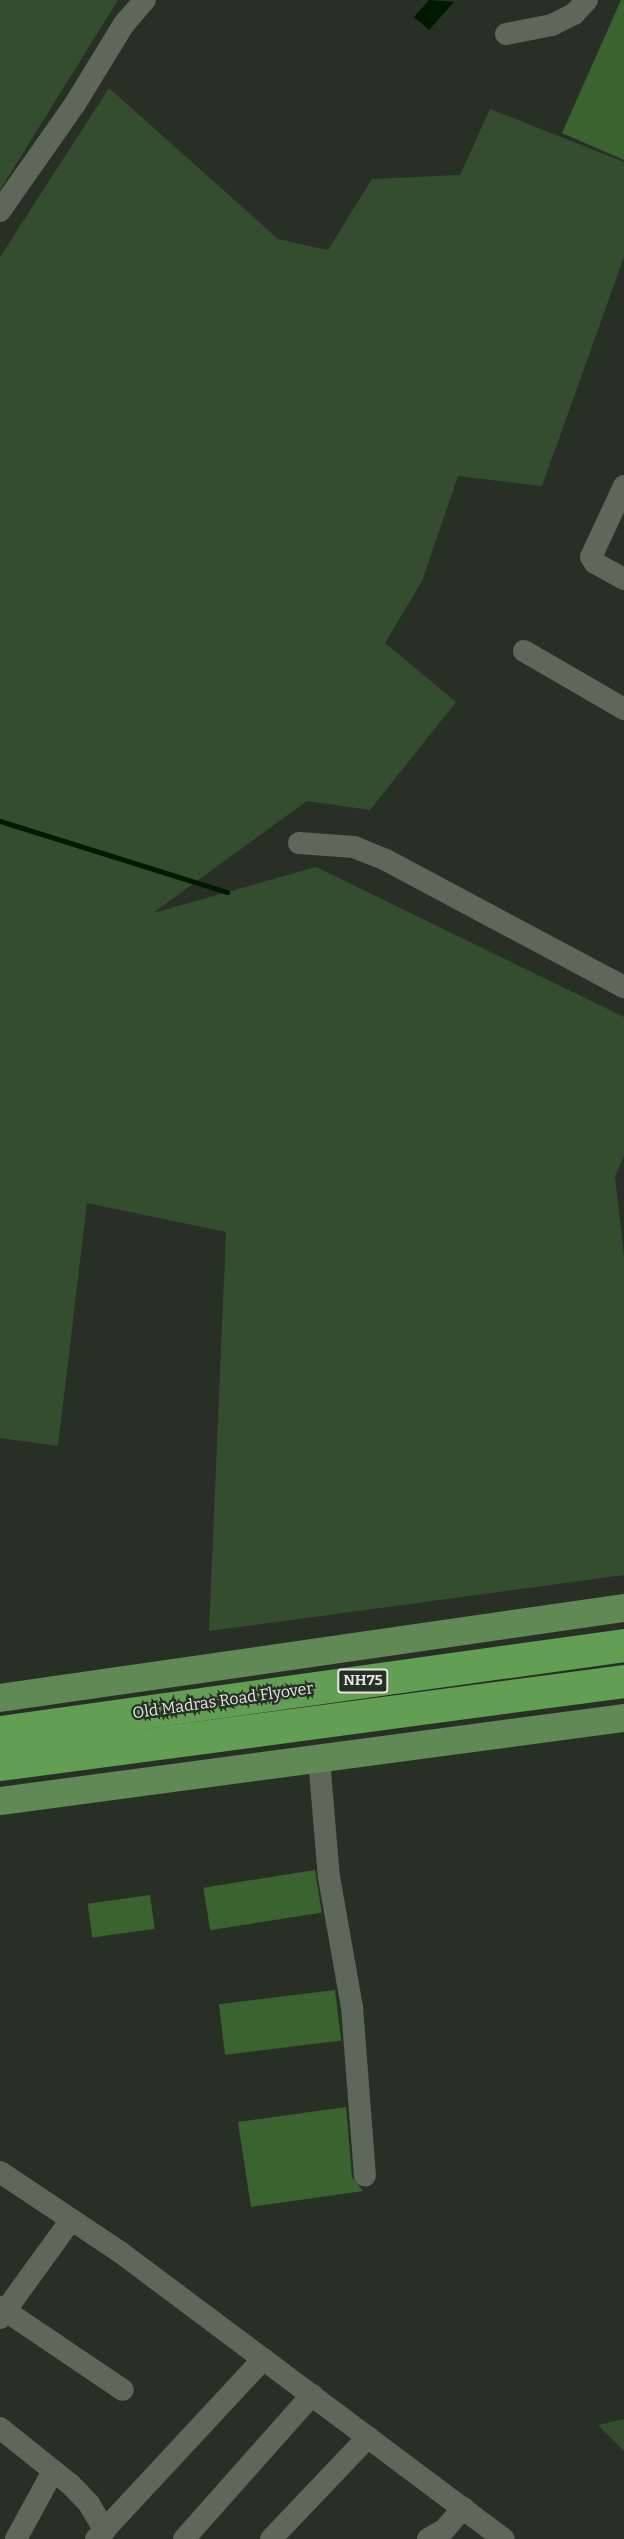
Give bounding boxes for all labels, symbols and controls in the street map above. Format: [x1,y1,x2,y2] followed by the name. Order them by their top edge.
[336,1669,390,1693] road number: NH75
[131,1679,315,1723] street label: Old Madras Road Flyover

